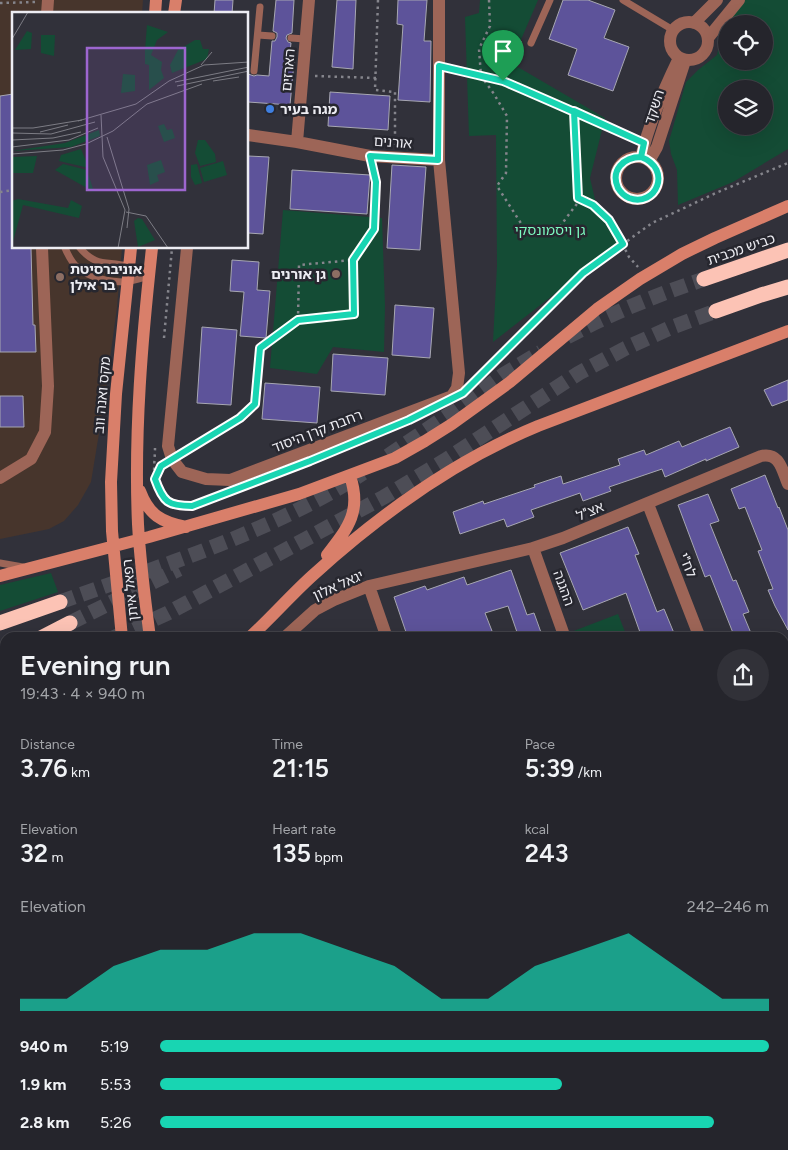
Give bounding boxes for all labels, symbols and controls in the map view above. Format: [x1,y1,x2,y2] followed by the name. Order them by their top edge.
[12,12,249,249] inset map
[718,15,773,135] map controls
[718,15,773,70] button: locate
[482,30,524,81] pin
[489,37,517,65] icon: arrive
[278,48,299,92] street label: הארזים
[718,80,773,135] button: layers
[641,88,668,127] street label: השקד
[280,101,337,118] place label: מגה בעיר
[264,103,276,115] marker: מגה בעיר
[373,133,413,152] street label: אורנים
[514,222,586,239] park label: גן ויסמונסקי
[705,230,777,269] street label: כביש מכבית
[70,261,143,294] place label: אוניברסיטת בר אילן
[271,266,326,283] place label: גן אורנים
[330,268,342,280] marker: גן אורנים
[54,271,66,283] marker: אוניברסיטת בר אילן
[91,356,114,434] street label: מקס ואנה ווב
[270,406,365,457] street label: רחבת קרן היסוד
[574,498,607,525] street label: אצ"ל
[675,550,700,580] street label: לח"י
[119,558,142,622] street label: רפאל איתן
[310,567,366,604] street label: יגאל אלון
[549,568,578,608] street label: ההגנה
[20,648,171,682] text: Evening run
[717,649,769,701] button: share
[20,684,145,703] text: 19:43 · 4 × 940 m
[20,736,75,753] text: Distance
[272,736,303,753] text: Time
[525,736,555,753] text: Pace
[20,753,68,783] text: 3.76
[272,753,329,783] text: 21:15
[525,753,574,783] text: 5:39
[68,764,90,781] text: km
[574,764,602,781] text: /km
[20,821,78,838] text: Elevation
[272,821,336,838] text: Heart rate
[525,821,549,838] text: kcal
[20,838,48,868] text: 32
[272,838,311,868] text: 135
[525,838,568,868] text: 243
[48,849,63,866] text: m
[311,849,343,866] text: bpm
[20,897,86,916] text: Elevation
[687,897,769,916] text: 242–246 m
[20,1037,68,1056] text: 940 m
[100,1037,129,1056] text: 5:19
[20,1075,66,1094] text: 1.9 km
[100,1075,131,1094] text: 5:53
[20,1113,69,1132] text: 2.8 km
[100,1113,131,1132] text: 5:26

